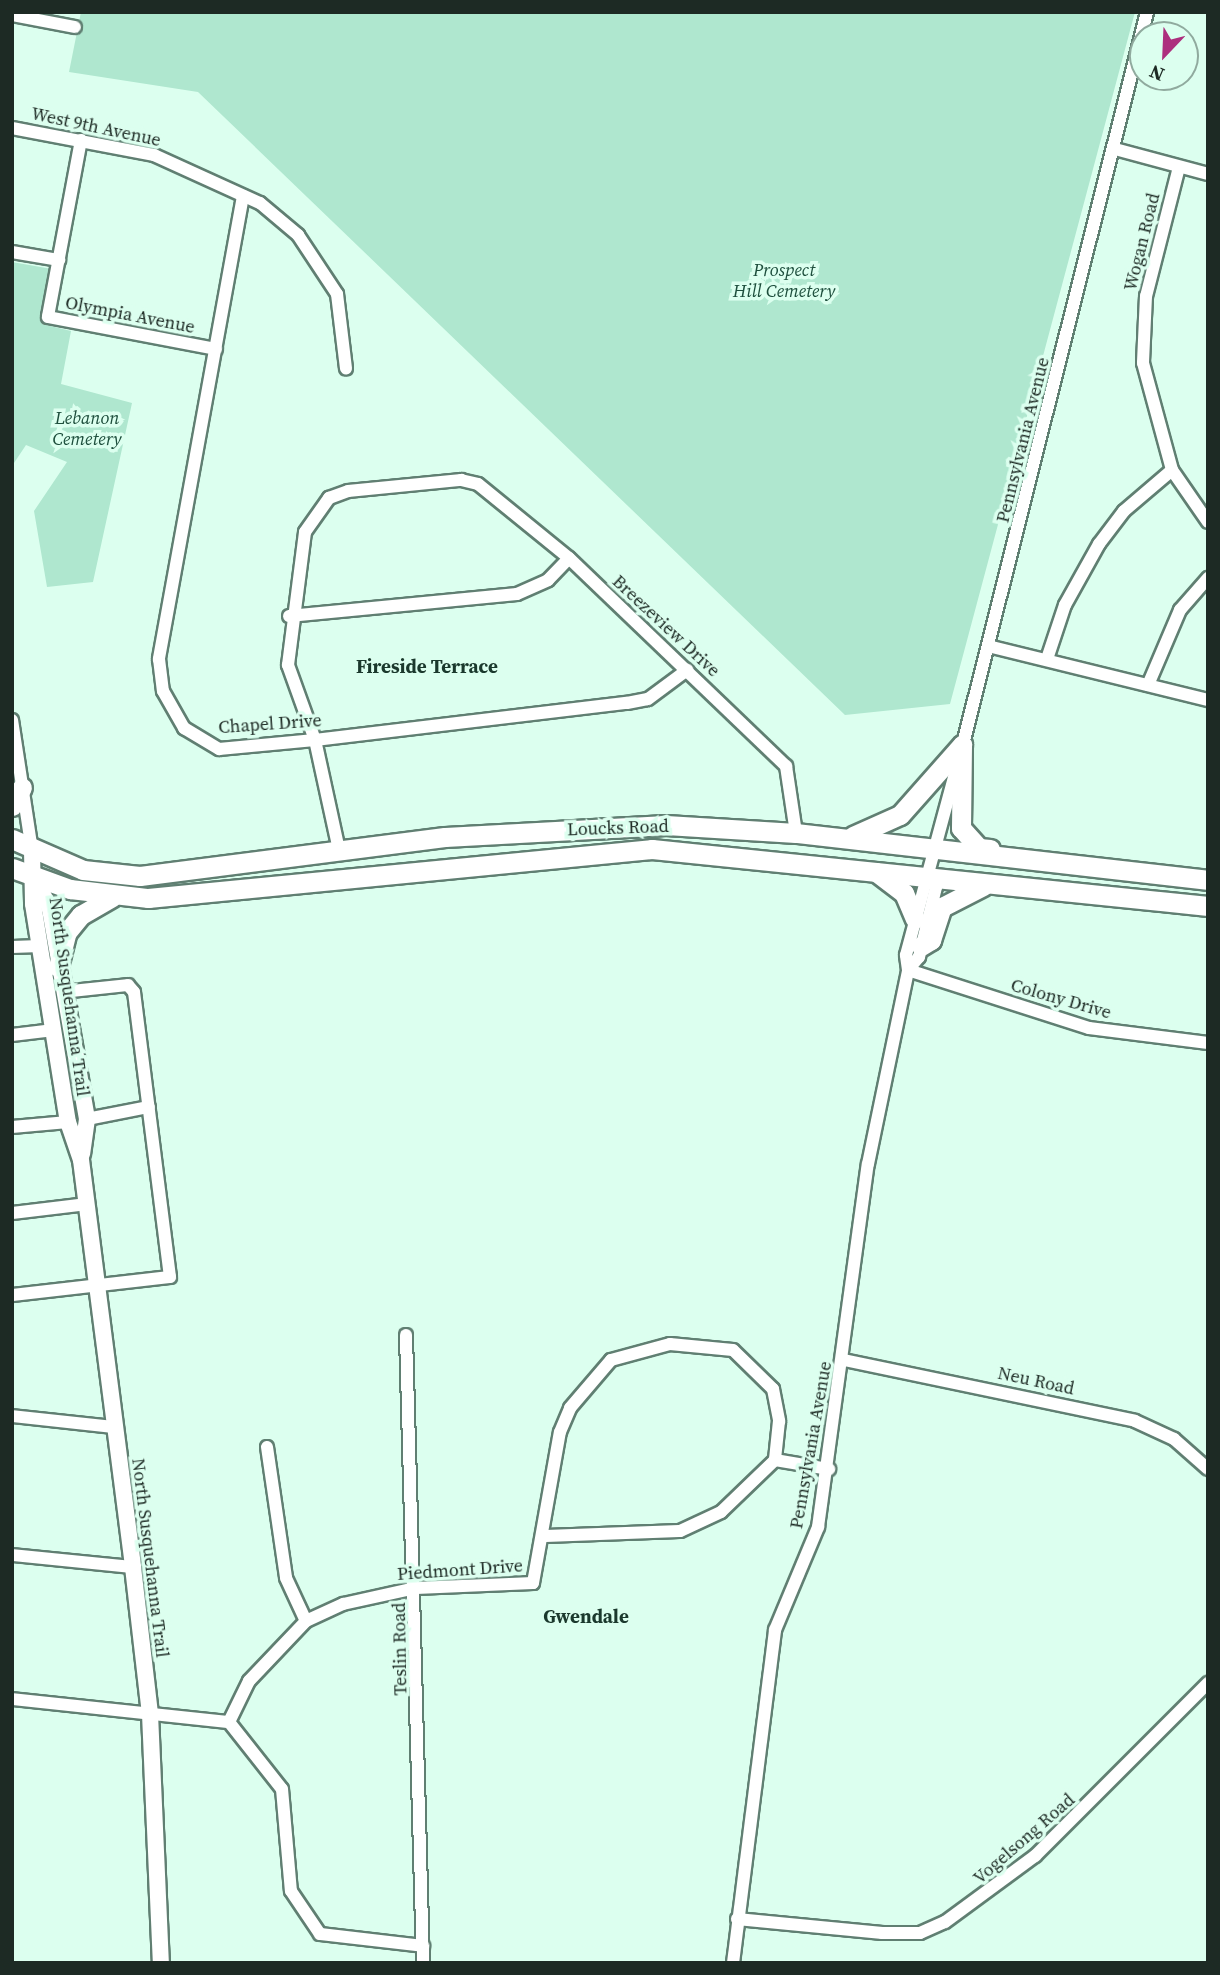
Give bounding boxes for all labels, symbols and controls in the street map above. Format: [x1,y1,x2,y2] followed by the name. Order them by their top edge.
[1129,21,1199,91] north arrow
[1145,59,1168,88] text: N
[29,103,163,151] street label: West 9th Avenue
[1119,191,1165,293] street label: Wogan Road
[733,260,835,302] park label: Prospect Hill Cemetery
[63,292,197,338] street label: Olympia Avenue
[992,355,1054,525] street label: Pennsylvania Avenue
[52,408,122,450] park label: Lebanon Cemetery
[608,571,724,681] street label: Breezeview Drive
[356,656,498,678] district label: Fireside Terrace
[218,710,322,738] street label: Chapel Drive
[567,815,669,841] street label: Loucks Road
[44,896,94,1098] street label: North Susquehanna Trail
[1008,974,1114,1024] street label: Colony Drive
[786,1360,836,1530] street label: Pennsylvania Avenue
[996,1362,1076,1400] street label: Neu Road
[127,1457,173,1659] street label: North Susquehanna Trail
[396,1555,524,1585] street label: Piedmont Drive
[388,1602,412,1696] street label: Teslin Road
[543,1606,629,1628] district label: Gwendale
[969,1789,1079,1889] street label: Vogelsong Road

